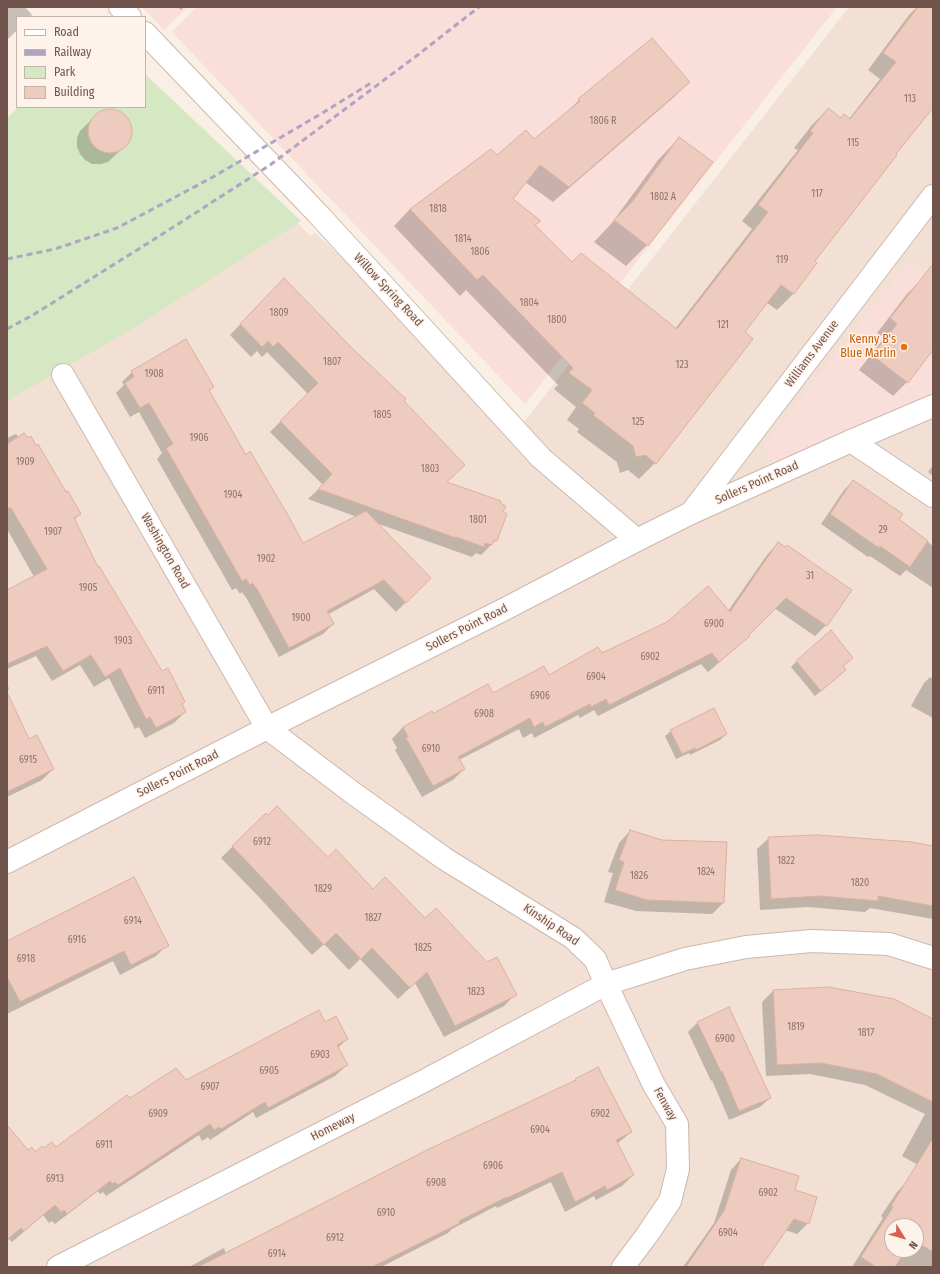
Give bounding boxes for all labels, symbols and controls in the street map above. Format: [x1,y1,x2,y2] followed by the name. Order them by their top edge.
[16,16,146,108] legend
[54,25,79,39] text: Road
[54,45,91,59] text: Railway
[54,65,75,79] text: Park
[54,85,94,99] text: Building
[904,93,916,105] house number: 113
[590,115,616,127] house number: 1806 R
[847,137,859,149] house number: 115
[811,188,823,200] house number: 117
[650,191,676,203] house number: 1802 A
[429,203,447,215] house number: 1818
[454,233,472,245] house number: 1814
[470,246,490,258] house number: 1806
[351,251,425,329] street label: Willow Spring Road
[776,254,788,266] house number: 119
[520,297,538,309] house number: 1804
[270,307,288,319] house number: 1809
[547,314,567,326] house number: 1800
[782,318,842,390] street label: Williams Avenue
[717,319,729,331] house number: 121
[840,333,896,361] place label: Kenny B's Blue Marlin
[899,342,909,352] marker: Kenny B's Blue Marlin
[323,356,341,368] house number: 1807
[676,359,688,371] house number: 123
[145,368,163,380] house number: 1908
[373,409,391,421] house number: 1805
[632,416,644,428] house number: 125
[190,432,208,444] house number: 1906
[16,456,34,468] house number: 1909
[713,458,801,508] street label: Sollers Point Road
[421,463,439,475] house number: 1803
[224,489,242,501] house number: 1904
[138,511,192,591] street label: Washington Road
[469,514,487,526] house number: 1801
[878,524,888,536] house number: 29
[44,526,62,538] house number: 1907
[257,553,275,565] house number: 1902
[806,570,814,582] house number: 31
[79,582,97,594] house number: 1905
[424,601,510,655] street label: Sollers Point Road
[291,612,311,624] house number: 1900
[704,618,724,630] house number: 6900
[114,635,132,647] house number: 1903
[640,651,660,663] house number: 6902
[586,671,606,683] house number: 6904
[147,685,165,697] house number: 6911
[530,690,550,702] house number: 6906
[474,708,494,720] house number: 6908
[422,743,440,755] house number: 6910
[135,747,221,801] street label: Sollers Point Road
[19,754,37,766] house number: 6915
[253,836,271,848] house number: 6912
[777,855,795,867] house number: 1822
[697,866,715,878] house number: 1824
[630,870,648,882] house number: 1826
[851,877,869,889] house number: 1820
[314,883,332,895] house number: 1829
[520,901,582,949] street label: Kinship Road
[364,912,382,924] house number: 1827
[124,915,142,927] house number: 6914
[68,934,86,946] house number: 6916
[414,942,432,954] house number: 1825
[17,953,35,965] house number: 6918
[467,986,485,998] house number: 1823
[787,1021,805,1033] house number: 1819
[858,1027,874,1039] house number: 1817
[715,1033,735,1045] house number: 6900
[310,1049,330,1061] house number: 6903
[259,1065,279,1077] house number: 6905
[201,1081,219,1093] house number: 6907
[650,1085,680,1123] street label: Fenway
[148,1108,168,1120] house number: 6909
[590,1108,610,1120] house number: 6902
[309,1110,357,1144] street label: Homeway
[530,1124,550,1136] house number: 6904
[95,1139,113,1151] house number: 6911
[483,1160,503,1172] house number: 6906
[46,1173,64,1185] house number: 6913
[426,1177,446,1189] house number: 6908
[758,1187,778,1199] house number: 6902
[377,1207,395,1219] house number: 6910
[884,1218,924,1258] north arrow
[718,1227,738,1239] house number: 6904
[326,1232,344,1244] house number: 6912
[906,1238,920,1251] text: N
[268,1248,286,1260] house number: 6914

